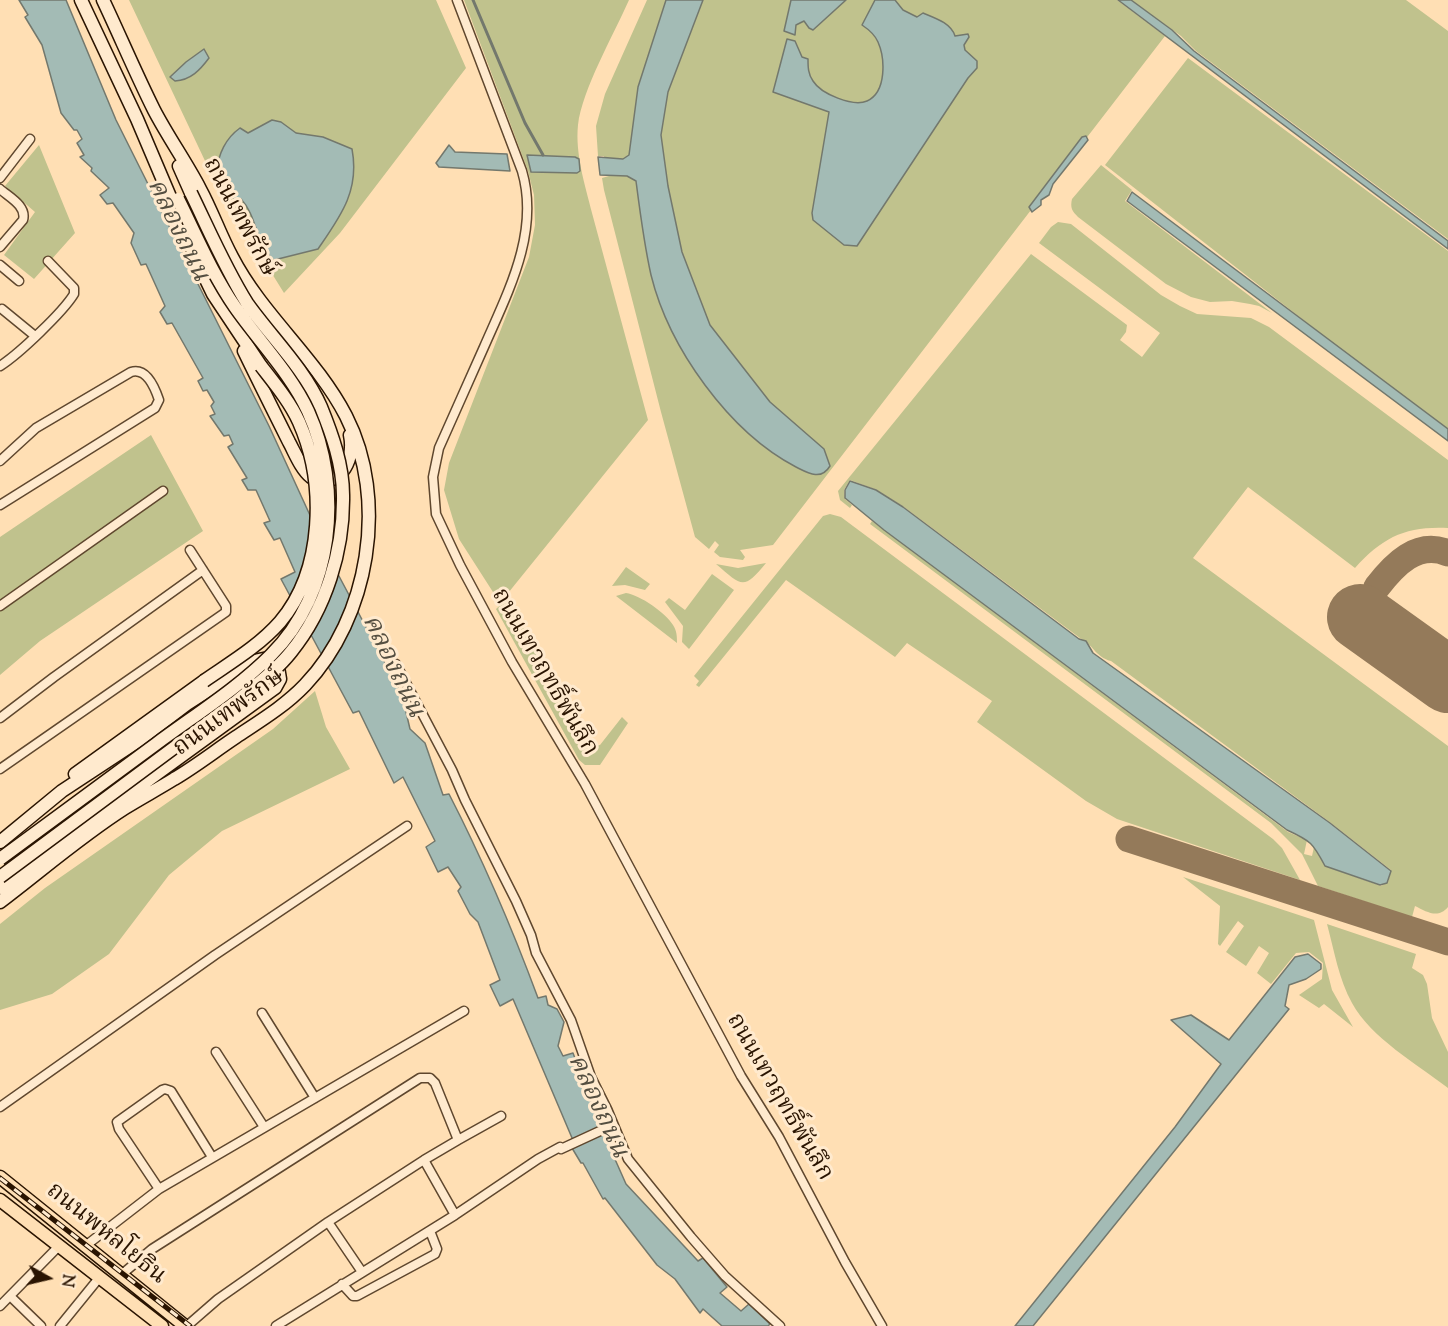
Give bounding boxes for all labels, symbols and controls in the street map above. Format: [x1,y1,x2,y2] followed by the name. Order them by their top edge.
[195,154,281,282] street label: ถนนเทพรักษ์
[138,175,214,287] water label: คลองถนน
[483,584,603,762] street label: ถนนเทวฤทธิ์พันลึก
[353,611,429,723] water label: คลองถนน
[169,664,291,764] street label: ถนนเทพรักษ์
[718,1009,838,1187] street label: ถนนเทวฤทธิ์พันลึก
[559,1050,633,1164] water label: คลองถนน
[39,1178,171,1292] street label: ถนนพหลโยธิน
[18,1248,78,1308] north arrow
[54,1273,79,1289] text: N

